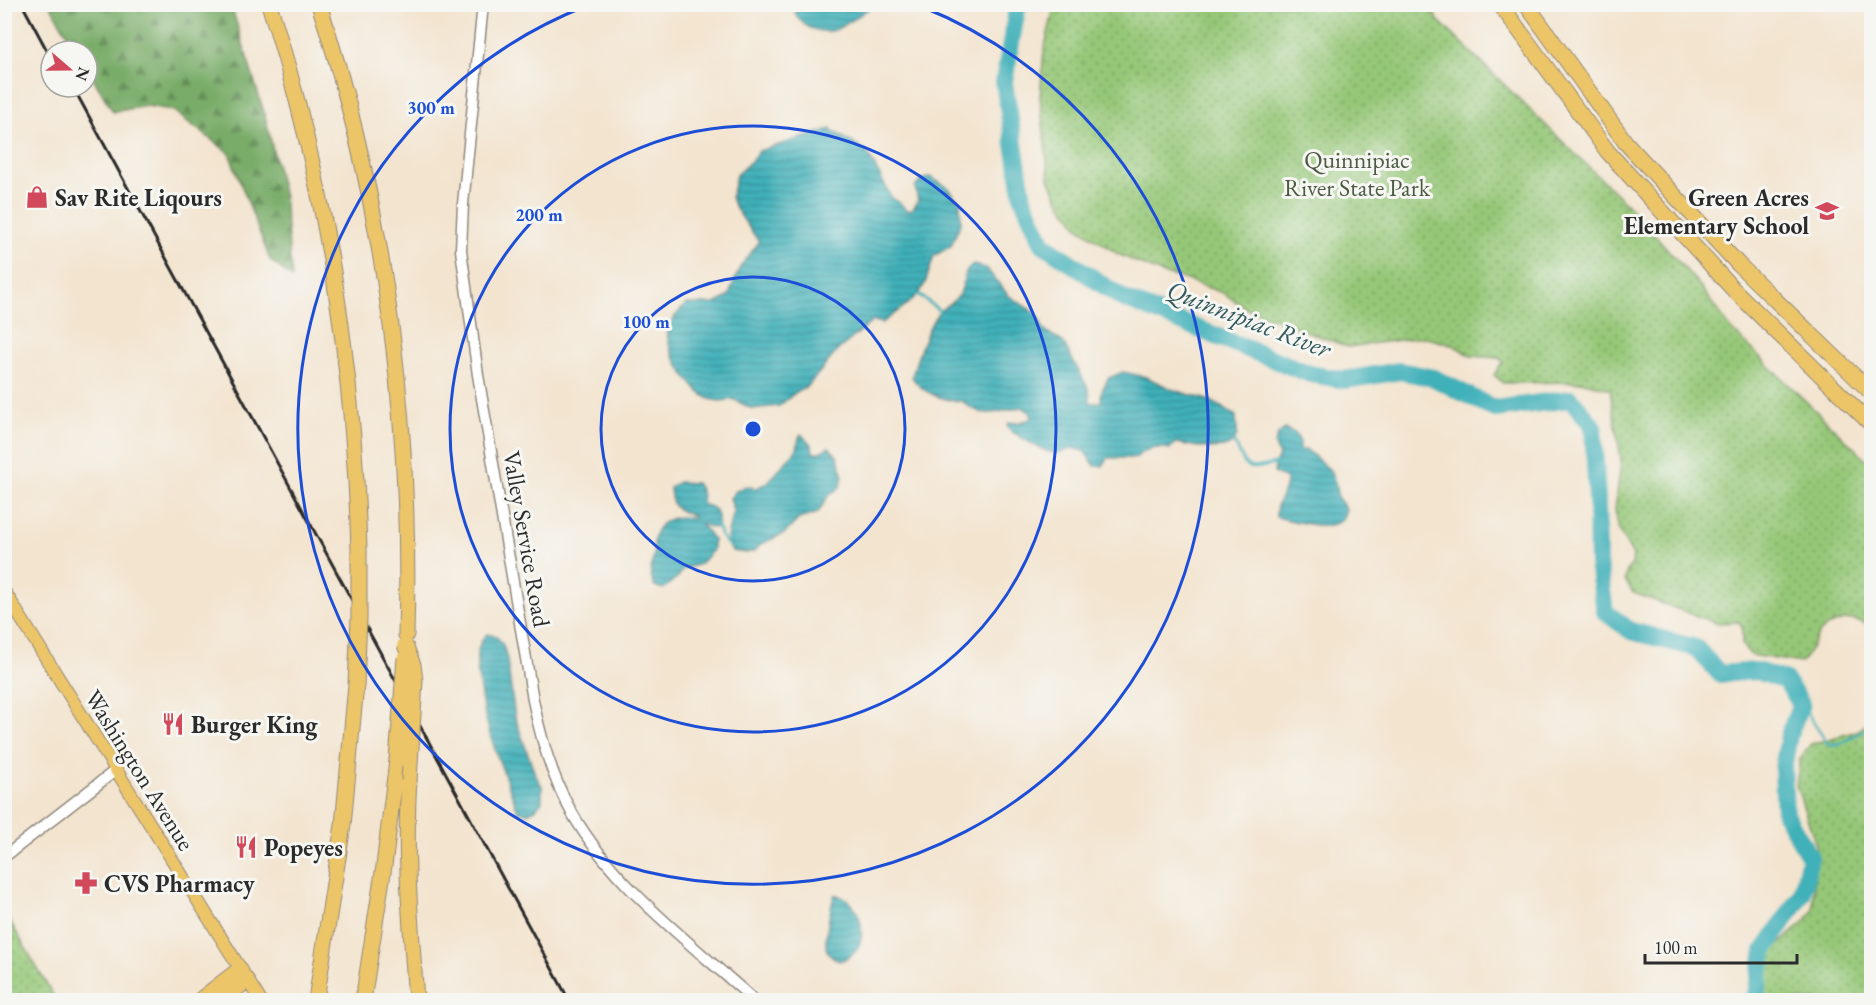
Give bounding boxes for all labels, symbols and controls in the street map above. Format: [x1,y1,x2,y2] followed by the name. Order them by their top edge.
[39,39,99,99] north arrow
[71,64,95,84] text: N
[407,96,455,119] text: 300 m
[1284,144,1431,203] park label: Quinnipiac River State Park
[55,182,222,214] place label: Sav Rite Liqours
[1624,182,1809,242] place label: Green Acres Elementary School
[24,184,50,210] shop icon: Sav Rite Liqours
[1814,198,1840,224] school or university icon: Green Acres Elementary School
[515,203,563,226] text: 200 m
[1162,272,1337,366] water label: Quinnipiac River
[622,310,670,333] text: 100 m
[743,419,763,439] centre of rings
[496,449,558,630] street label: Valley Service Road
[78,684,202,856] street label: Washington Avenue
[191,709,319,741] place label: Burger King
[160,711,186,737] restaurant icon: Burger King
[264,832,343,864] place label: Popeyes
[233,834,259,860] restaurant icon: Popeyes
[104,868,255,900] place label: CVS Pharmacy
[73,870,99,896] pharmacy icon: CVS Pharmacy
[1645,927,1796,965] scale bar
[1654,936,1698,959] text: 100 m

